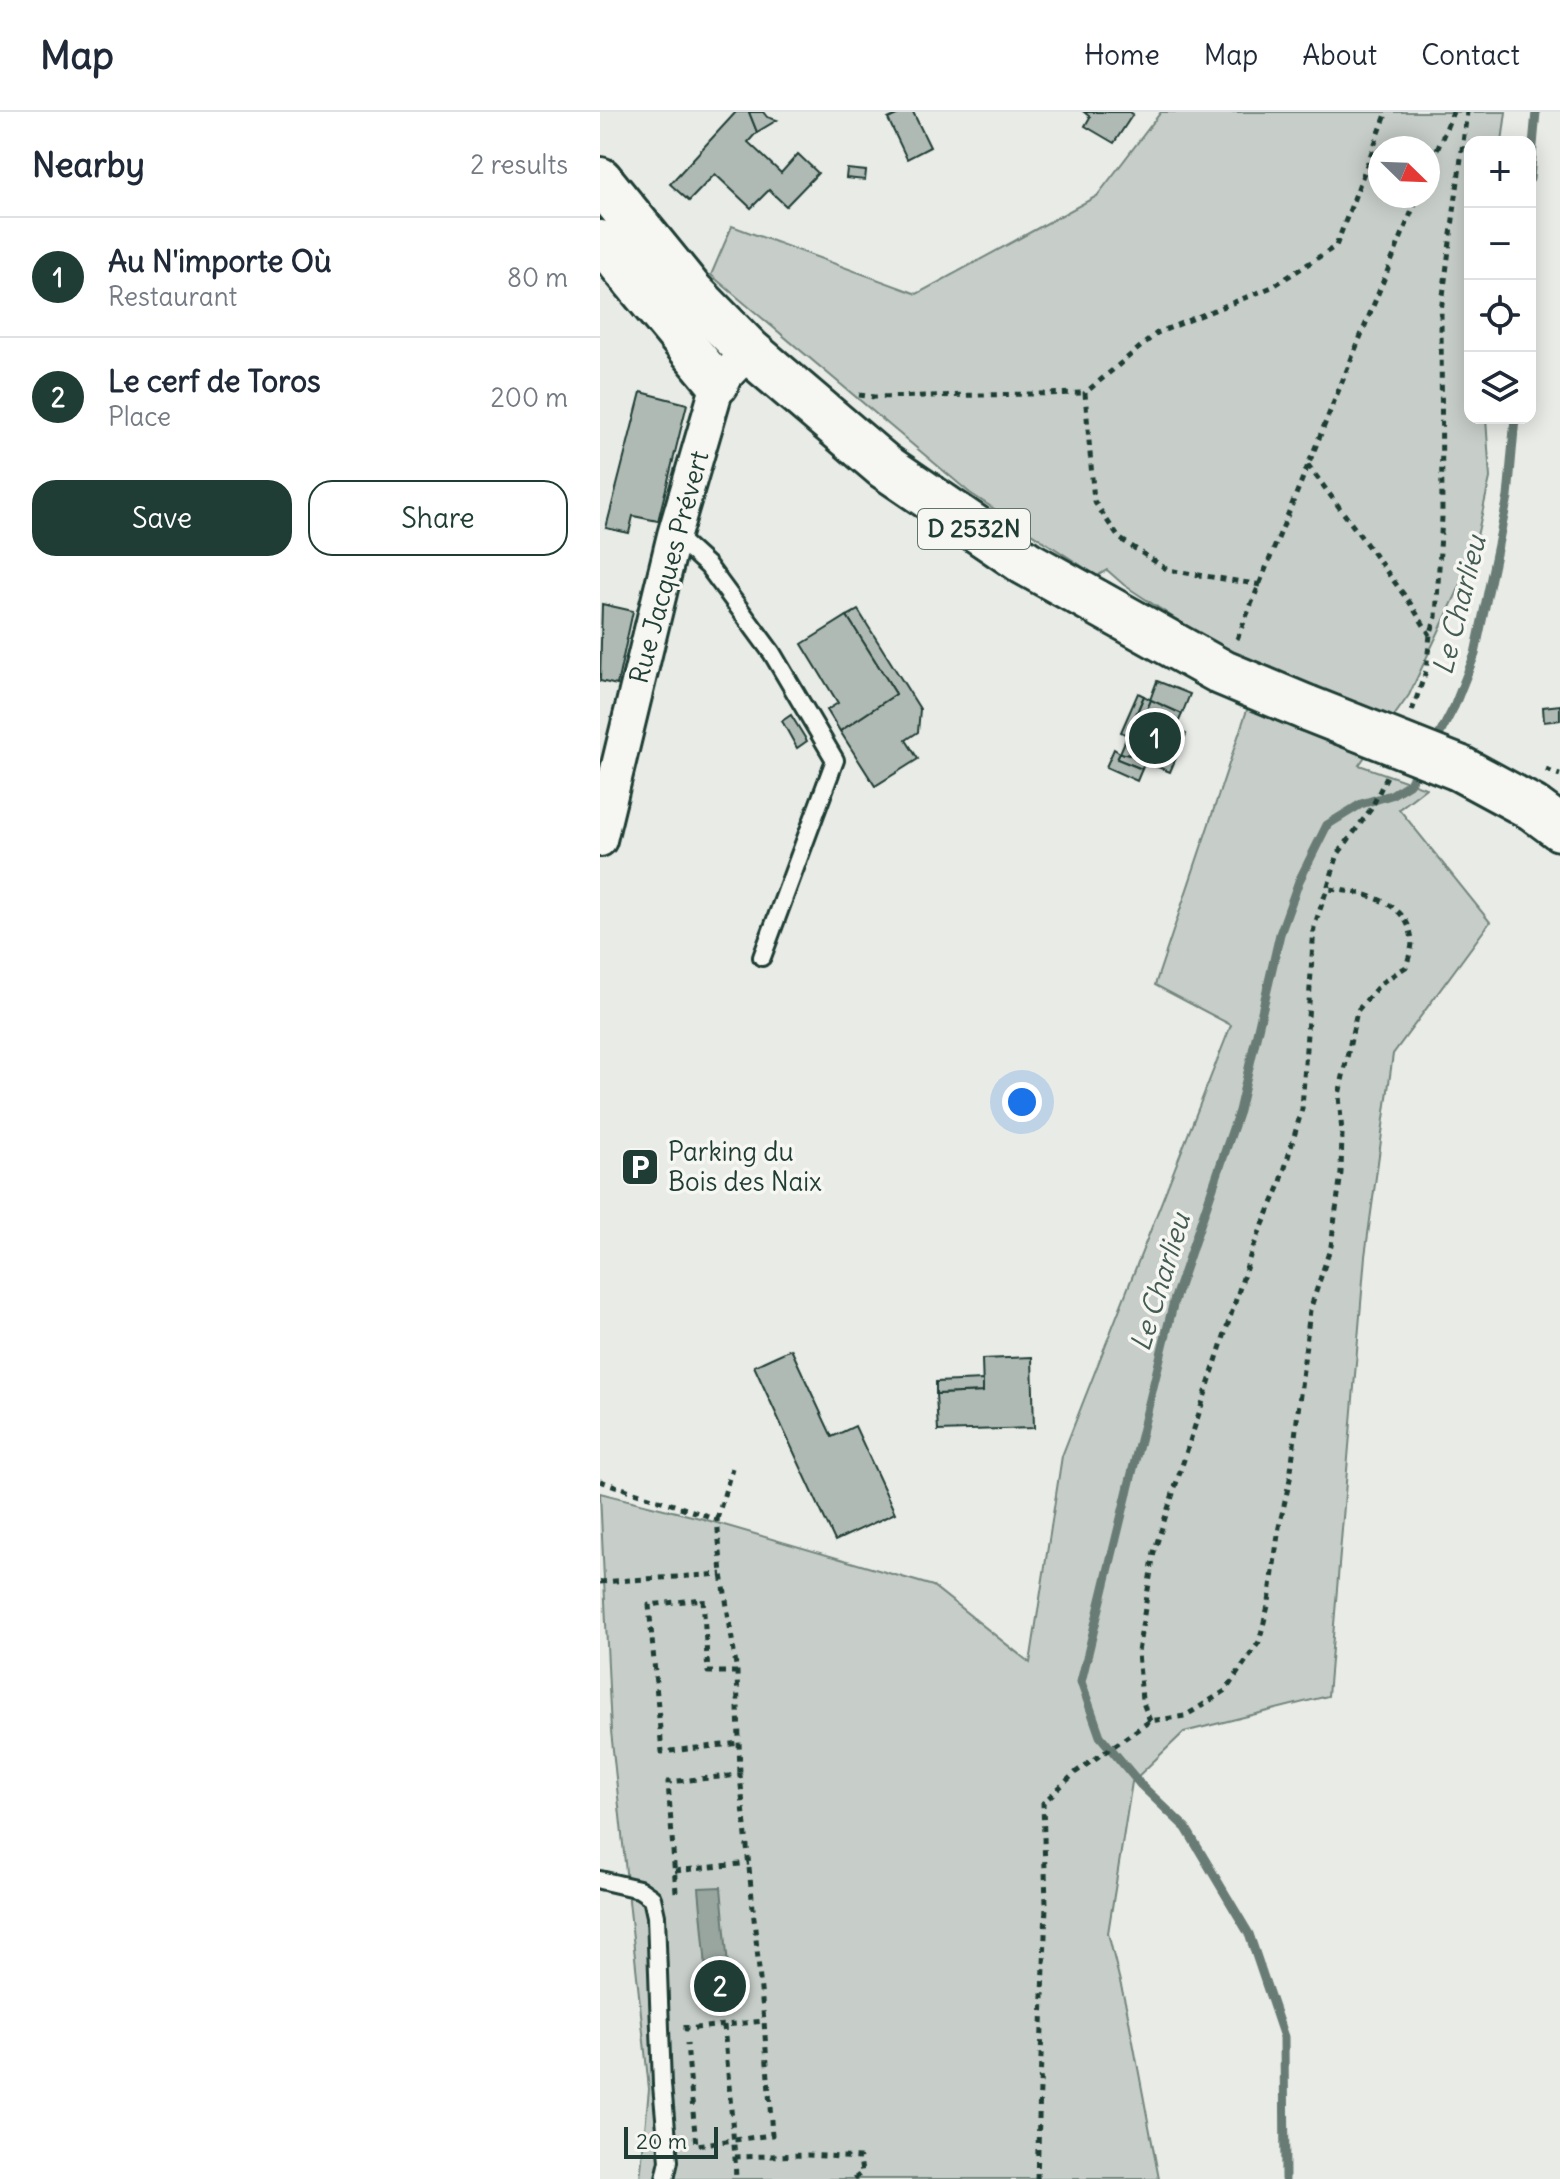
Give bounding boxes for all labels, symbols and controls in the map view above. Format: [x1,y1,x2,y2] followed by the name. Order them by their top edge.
[40,32,114,79] text: Map
[1084,37,1160,73] text: Home
[1204,37,1258,73] text: Map
[1302,37,1377,73] text: About
[1421,37,1520,73] text: Contact
[1368,136,1440,208] north arrow
[1464,136,1536,424] map controls
[1464,136,1536,208] button: +
[32,143,145,186] text: Nearby
[470,148,568,181] text: 2 results
[1464,208,1536,280] button: −
[108,242,331,280] text: Au N'importe Où
[53,261,63,294] text: 1
[507,261,568,294] text: 80 m
[108,280,237,313] text: Restaurant
[1464,280,1536,352] button: locate
[1464,352,1536,424] button: layers
[108,362,321,400] text: Le cerf de Toros
[51,381,65,414] text: 2
[491,381,568,414] text: 200 m
[108,400,171,433] text: Place
[622,447,716,687] street label: Rue Jacques Prévert
[32,480,292,556] button: Save
[308,480,568,556] button: Share
[918,509,1030,549] road number: D 2532N
[1424,530,1494,678] water label: Le Charlieu
[1129,708,1181,768] pin: 1
[1002,1082,1042,1122] your location
[668,1135,822,1198] place label: Parking du Bois des Naix
[619,1146,661,1188] parking icon: Parking du Bois des Naix
[1122,1207,1198,1355] water label: Le Charlieu
[694,1956,746,2016] pin: 2
[624,2123,718,2159] scale bar
[636,2127,687,2155] text: 20 m

